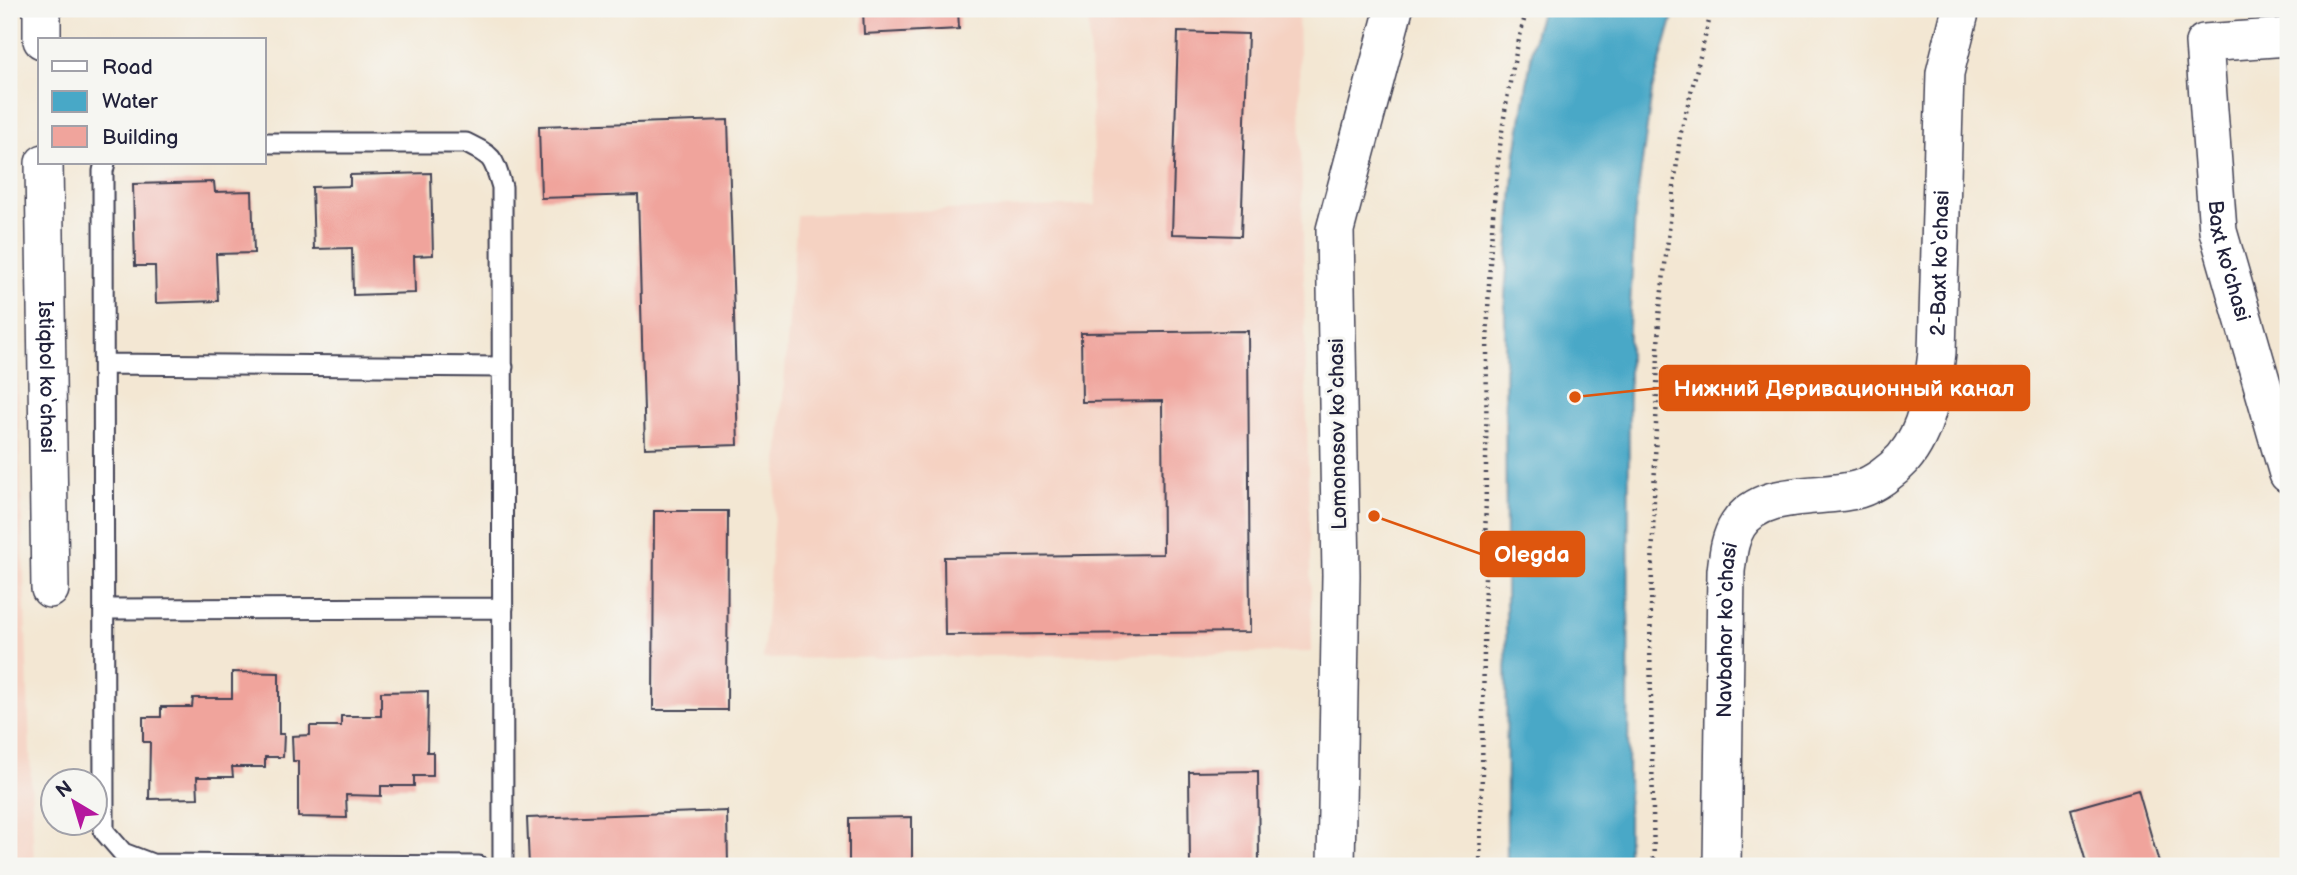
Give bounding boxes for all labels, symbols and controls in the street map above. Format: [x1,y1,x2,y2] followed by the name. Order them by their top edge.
[38,38,266,164] legend
[102,55,153,80] text: Road
[102,89,158,114] text: Water
[102,125,178,150] text: Building
[1925,190,1954,336] street label: 2-Baxt ko‘chasi
[2203,199,2256,324] street label: Baxt ko'chasi
[33,301,61,453] street label: Istiqbol ko‘chasi
[1324,338,1352,530] street label: Lomonosov ko‘chasi
[1660,366,2029,410] callout: Нижний Деривационный канал
[1673,375,2015,403] text: Нижний Деривационный канал
[1481,532,1584,576] callout: Olegda
[1712,540,1743,718] street label: Navbahor ko‘chasi
[1494,541,1570,569] text: Olegda
[38,766,108,836] north arrow
[52,776,77,803] text: N

